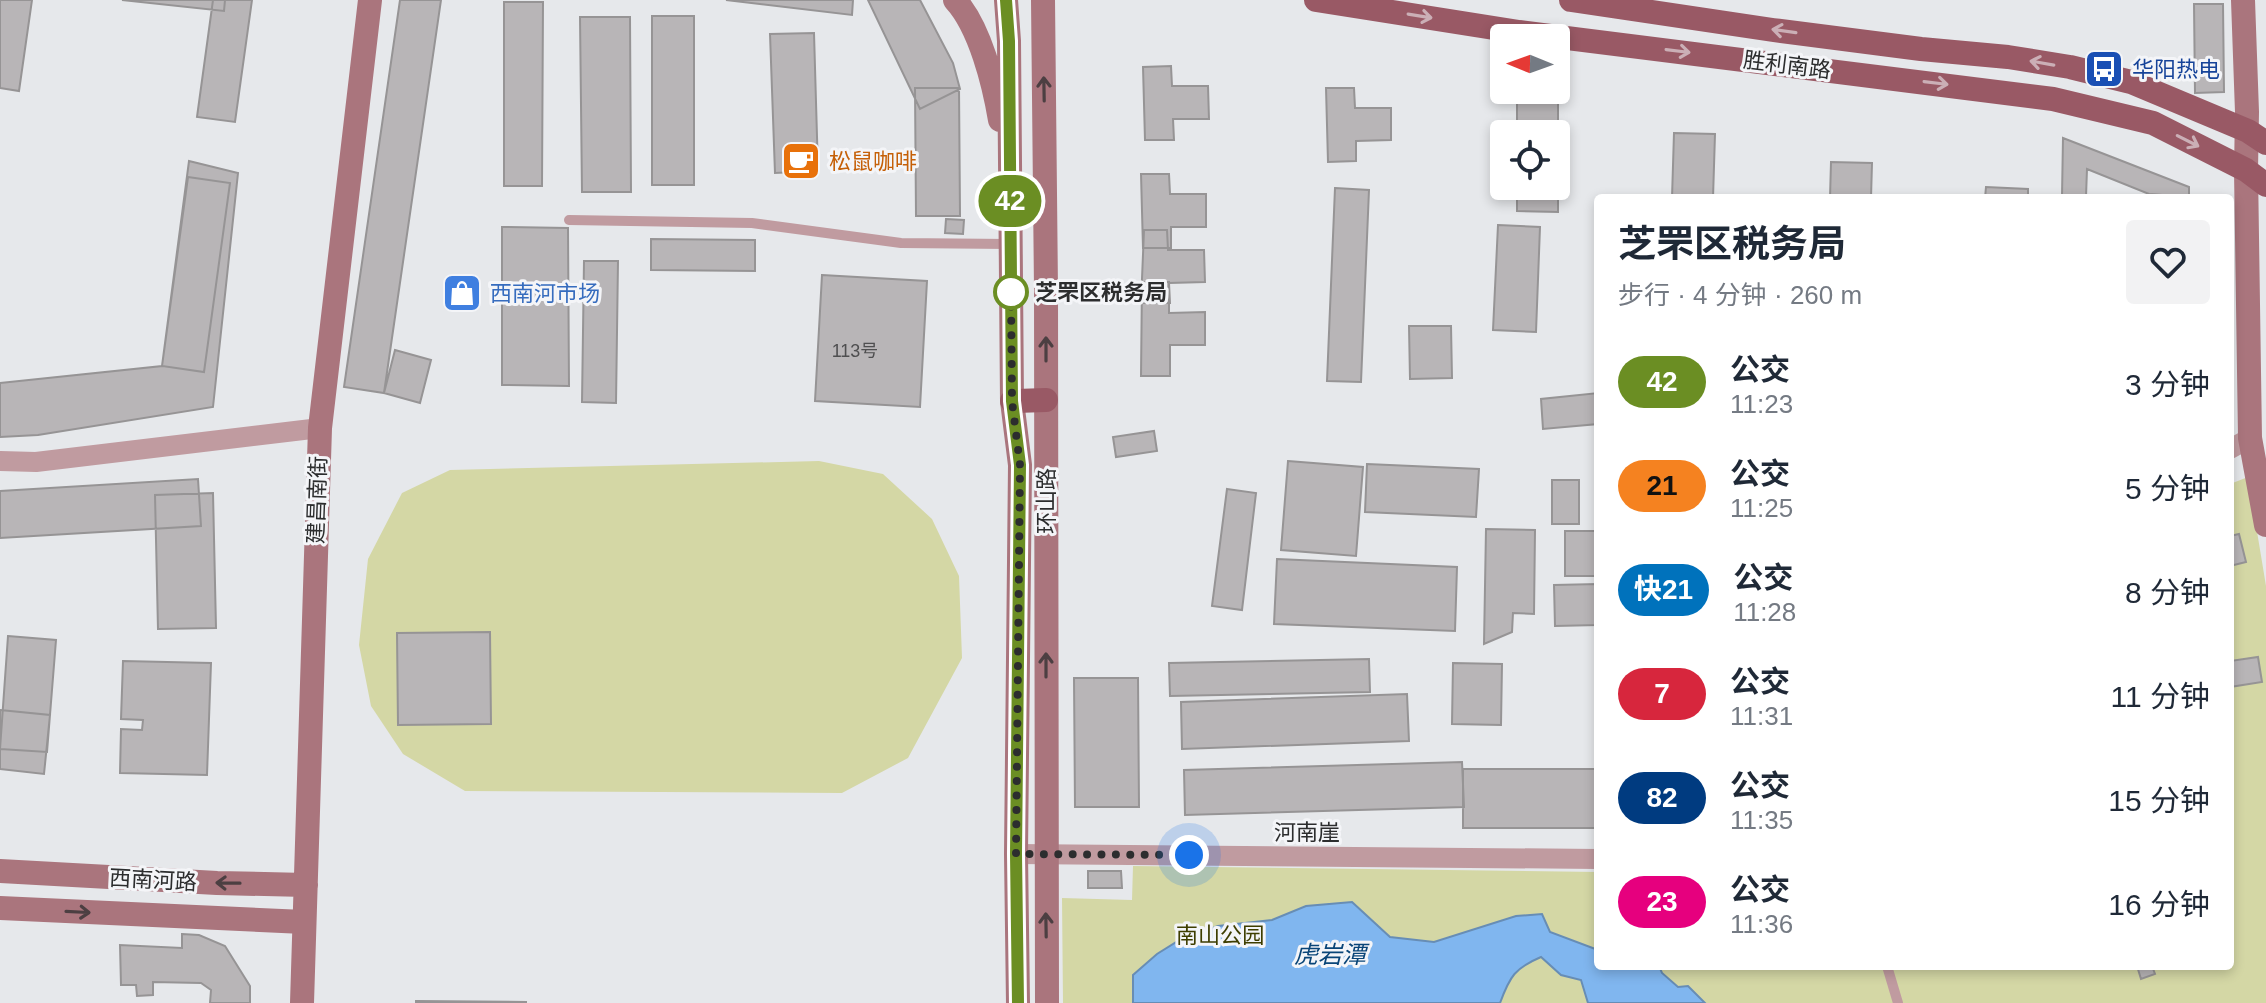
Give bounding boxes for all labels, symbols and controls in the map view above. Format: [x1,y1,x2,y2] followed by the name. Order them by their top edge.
[1407,10,1432,25] one-way arrow
[1772,23,1797,38] one-way arrow
[1490,24,1570,104] north arrow
[1490,24,1570,200] map controls
[1664,44,1691,59] one-way arrow
[1742,47,1832,83] street label: 胜利南路
[2083,48,2125,90] bus stop icon: 华阳热电
[2030,54,2055,69] one-way arrow
[2132,57,2220,82] place label: 华阳热电
[1036,76,1052,103] one-way arrow
[1923,76,1948,91] one-way arrow
[1490,120,1570,200] button: locate
[2175,133,2199,149] one-way arrow
[780,140,822,182] cafe icon: 松鼠咖啡
[829,149,917,174] place label: 松鼠咖啡
[974,175,1046,227] line badge: 42
[994,185,1026,216] text: 42
[2126,220,2210,304] button: heart
[1618,223,1846,265] text: 芝罘区税务局
[441,272,483,314] shop icon: 西南河市场
[994,275,1028,309] marker: 芝罘区税务局
[1035,280,1167,305] place label: 芝罘区税务局
[1618,280,1862,310] text: 步行 · 4 分钟 · 260 m
[490,281,600,306] place label: 西南河市场
[1038,336,1054,363] one-way arrow
[832,341,878,361] house number: 113号
[1730,353,1790,386] text: 公交
[1646,366,1678,397] text: 42
[2125,368,2210,401] text: 3 分钟
[1730,389,1793,419] text: 11:23
[303,456,331,544] street label: 建昌南街
[1730,457,1790,490] text: 公交
[1034,468,1059,534] street label: 环山路
[1646,470,1678,501] text: 21
[2125,472,2210,505] text: 5 分钟
[1730,493,1793,523] text: 11:25
[1733,561,1793,594] text: 公交
[1634,574,1693,605] text: 快21
[2125,576,2210,609] text: 8 分钟
[1733,597,1796,627] text: 11:28
[1038,652,1054,679] one-way arrow
[1730,665,1790,698] text: 公交
[1654,678,1670,709] text: 7
[2111,680,2210,713] text: 11 分钟
[1730,701,1793,731] text: 11:31
[1730,769,1790,802] text: 公交
[1646,782,1678,813] text: 82
[2108,784,2210,817] text: 15 分钟
[1730,805,1793,835] text: 11:35
[1274,820,1340,845] street label: 河南崖
[1169,835,1209,875] your location
[108,865,198,895] street label: 西南河路
[1730,873,1790,906] text: 公交
[215,876,242,891] one-way arrow
[1646,886,1678,917] text: 23
[2108,888,2210,921] text: 16 分钟
[64,904,91,919] one-way arrow
[1730,909,1793,939] text: 11:36
[1039,912,1054,939] one-way arrow
[1176,923,1264,948] park label: 南山公园
[1294,941,1370,968] water label: 虎岩潭

